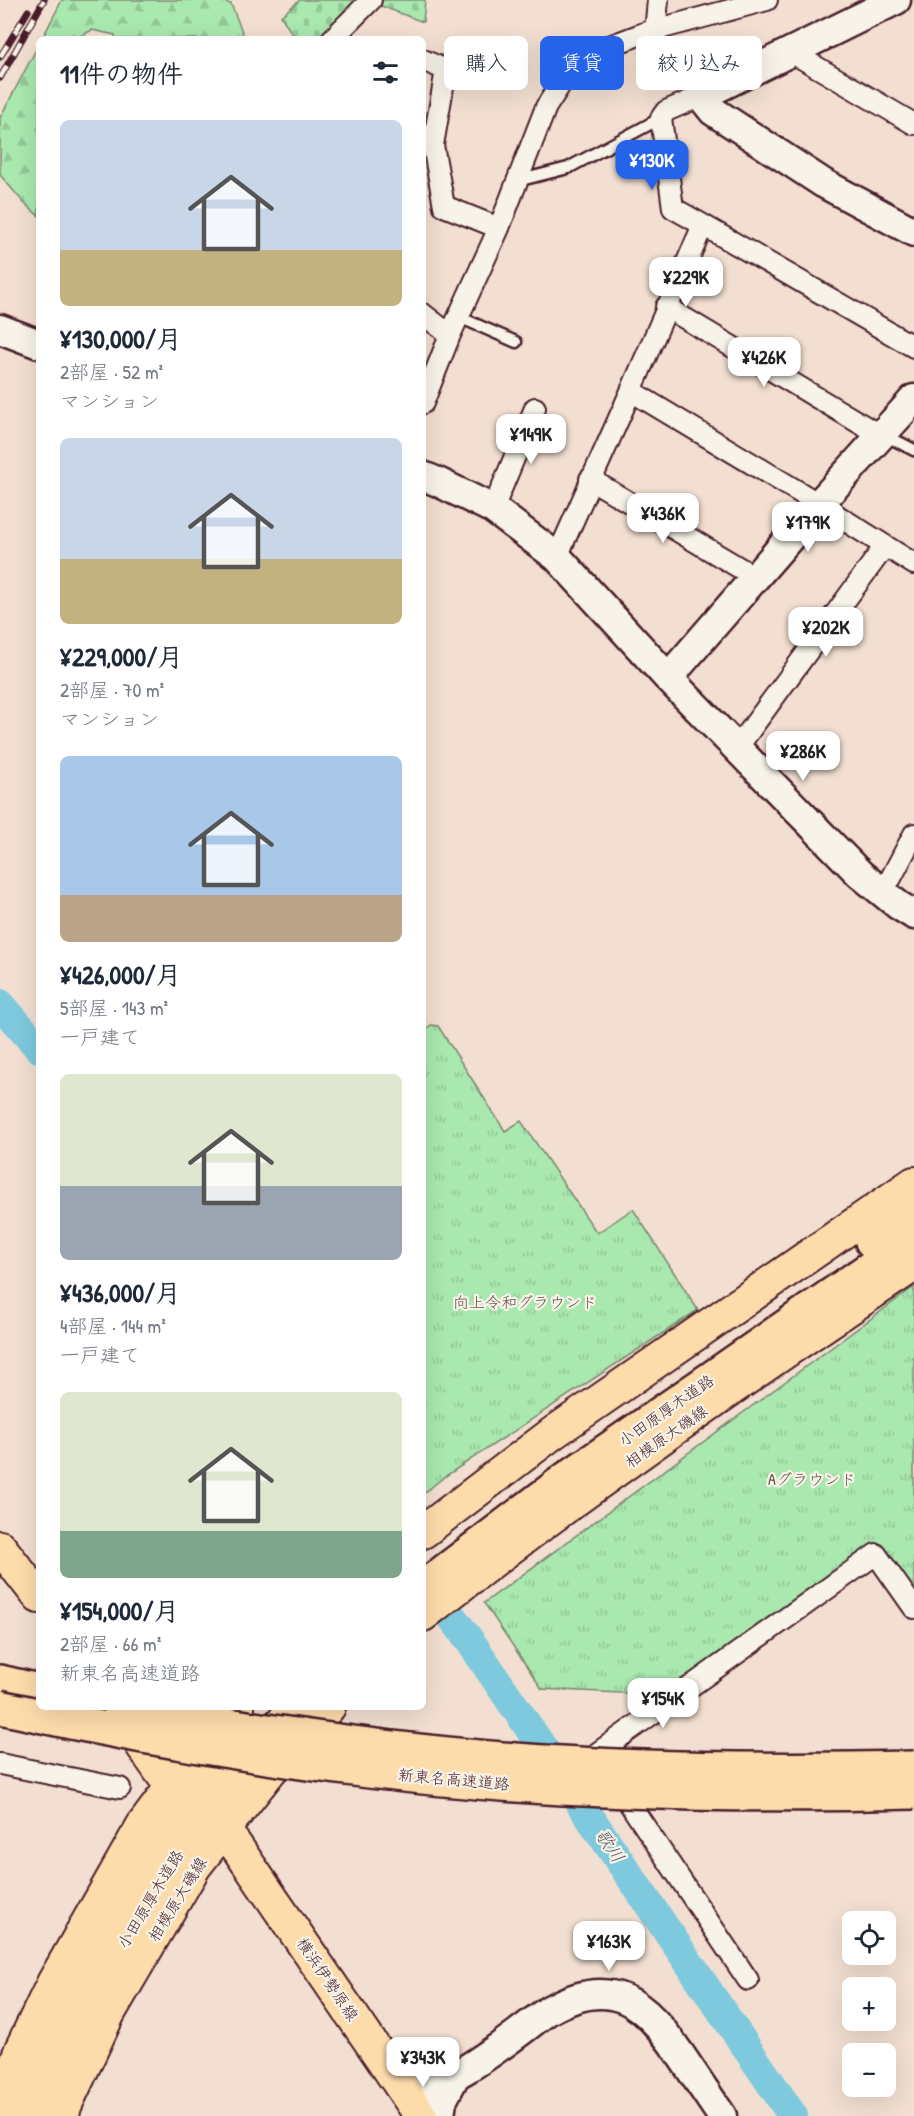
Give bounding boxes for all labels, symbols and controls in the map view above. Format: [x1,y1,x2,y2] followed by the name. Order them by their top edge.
[444,36,528,90] chip: 購入
[540,36,624,90] chip: 賃貸
[636,36,762,90] chip: 絞り込み
[60,56,183,91] text: 11件の物件
[369,56,402,89] icon: filters
[610,140,694,191] pin: ¥130K
[630,146,674,173] text: ¥130K
[177,159,285,267] icon: home
[644,257,728,308] pin: ¥229K
[663,263,709,290] text: ¥229K
[60,321,182,356] text: ¥130,000/月
[722,337,806,388] pin: ¥426K
[742,343,786,370] text: ¥426K
[60,358,163,385] text: 2部屋 · 52 m²
[60,387,159,414] text: マンション
[489,414,573,465] pin: ¥149K
[510,420,552,447] text: ¥149K
[177,477,285,585] icon: home
[621,493,705,544] pin: ¥436K
[641,499,685,526] text: ¥436K
[766,502,850,553] pin: ¥179K
[786,508,830,535] text: ¥179K
[784,607,868,658] pin: ¥202K
[802,613,850,640] text: ¥202K
[60,639,183,674] text: ¥229,000/月
[60,676,164,703] text: 2部屋 · 70 m²
[60,705,159,732] text: マンション
[761,731,845,782] pin: ¥286K
[780,737,826,764] text: ¥286K
[177,795,285,903] icon: home
[60,957,182,992] text: ¥426,000/月
[60,994,168,1021] text: 5部屋 · 143 m²
[60,1023,140,1050] text: 一戸建て
[177,1113,285,1221] icon: home
[60,1275,181,1310] text: ¥436,000/月
[453,1291,597,1313] park label: 向上令和グラウンド
[60,1312,166,1339] text: 4部屋 · 144 m²
[60,1341,140,1368] text: 一戸建て
[614,1369,718,1451] street label: 小田原厚木道路
[620,1399,712,1473] street label: 相模原大磯線
[177,1431,285,1539] icon: home
[768,1468,856,1490] park label: Aグラウンド
[60,1593,179,1628] text: ¥154,000/月
[60,1630,161,1657] text: 2部屋 · 66 m²
[60,1659,200,1686] text: 新東名高速道路
[621,1678,705,1729] pin: ¥154K
[642,1684,684,1711] text: ¥154K
[397,1763,511,1795] street label: 新東名高速道路
[590,1824,631,1868] water label: 歌川
[112,1845,188,1953] street label: 小田原厚木道路
[142,1852,212,1946] street label: 相模原大磯線
[842,1911,896,2097] map controls
[842,1911,896,1965] button: locate
[567,1921,651,1972] pin: ¥163K
[587,1927,631,1954] text: ¥163K
[292,1933,364,2025] street label: 横浜伊勢原線
[842,1977,896,2031] button: +
[381,2037,465,2088] pin: ¥343K
[400,2043,446,2070] text: ¥343K
[842,2043,896,2097] button: −

